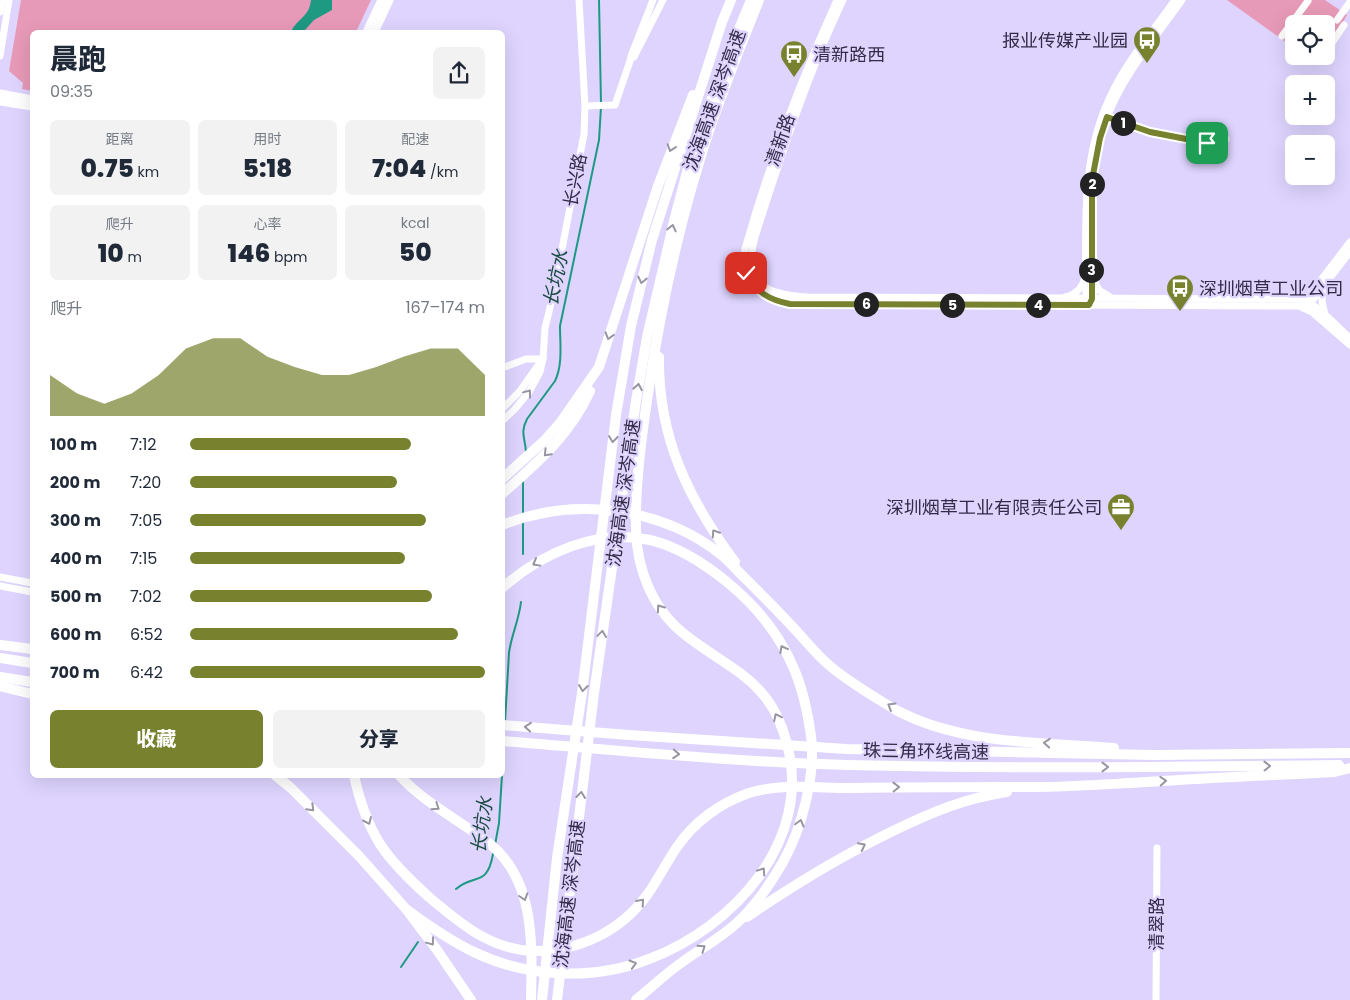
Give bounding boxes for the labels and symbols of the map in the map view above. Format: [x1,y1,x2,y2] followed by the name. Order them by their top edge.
[1132,25,1162,64] bus stop icon: 报业传媒产业园
[677,26,751,174] street label: 沈海高速 深岑高速
[1002,28,1128,53] place label: 报业传媒产业园
[779,39,809,78] bus stop icon: 清新路西
[813,42,885,67] place label: 清新路西
[759,110,801,170] street label: 清新路
[1110,110,1136,136] pin: 1
[1186,122,1228,164] pin
[667,143,677,152] one-way arrow
[558,151,592,209] street label: 长兴路
[1080,172,1104,196] pin: 2
[666,223,677,232] one-way arrow
[537,246,575,309] water label: 长坑水
[725,252,767,294] pin
[1078,258,1104,282] pin: 3
[1165,273,1195,312] bus stop icon: 深圳烟草工业公司
[637,275,648,284] one-way arrow
[1199,276,1343,301] place label: 深圳烟草工业公司
[854,292,878,316] pin: 6
[940,292,964,318] pin: 5
[1026,292,1050,318] pin: 4
[605,331,615,339] one-way arrow
[633,382,643,391] one-way arrow
[522,389,531,399] one-way arrow
[600,418,646,568] street label: 沈海高速 深岑高速
[608,436,619,444] one-way arrow
[544,447,553,456] one-way arrow
[1106,492,1136,531] office icon: 深圳烟草工业有限责任公司
[886,495,1102,520] place label: 深圳烟草工业有限责任公司
[711,529,721,538] one-way arrow
[532,556,541,566] one-way arrow
[657,604,666,614] one-way arrow
[596,630,607,638] one-way arrow
[780,645,790,654] one-way arrow
[578,684,589,692] one-way arrow
[887,703,896,713] one-way arrow
[773,713,784,722] one-way arrow
[523,722,531,733] one-way arrow
[863,737,989,765] street label: 珠三角环线高速
[1043,737,1051,748] one-way arrow
[672,749,680,760] one-way arrow
[1264,761,1272,771] one-way arrow
[1102,762,1109,772] one-way arrow
[1159,775,1167,786] one-way arrow
[892,782,900,792] one-way arrow
[575,791,586,799] one-way arrow
[465,794,499,855] water label: 长坑水
[430,801,440,810] one-way arrow
[305,802,314,811] one-way arrow
[362,816,373,825] one-way arrow
[548,819,590,969] street label: 沈海高速 深岑高速
[794,819,804,827] one-way arrow
[857,842,866,852] one-way arrow
[756,867,766,876] one-way arrow
[518,893,528,901] one-way arrow
[1144,897,1169,951] street label: 清翠路
[635,899,644,908] one-way arrow
[425,936,434,946] one-way arrow
[696,945,706,954] one-way arrow
[629,960,637,970] one-way arrow

